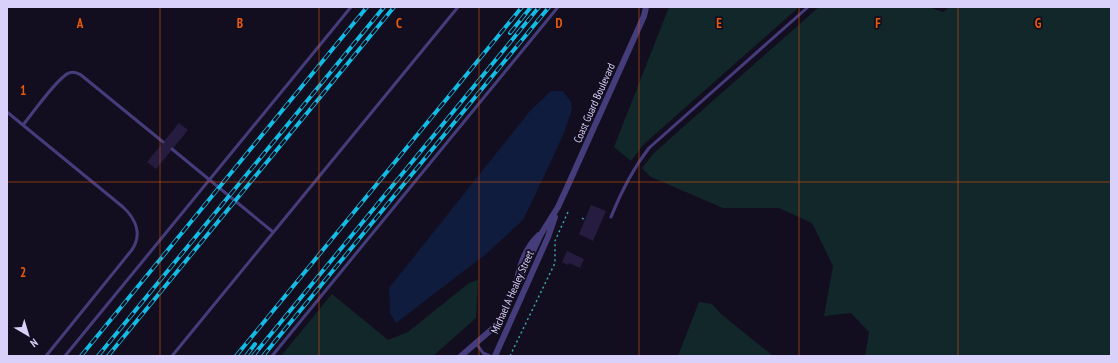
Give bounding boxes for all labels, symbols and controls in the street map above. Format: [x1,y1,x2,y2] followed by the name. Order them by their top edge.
[76,15,84,32] text: A
[237,15,243,32] text: B
[396,15,402,32] text: C
[556,15,563,32] text: D
[716,15,722,32] text: E
[875,15,881,32] text: F
[1035,15,1042,32] text: G
[570,61,618,145] street label: Coast Guard Boulevard
[20,82,26,99] text: 1
[487,248,537,336] street label: Michael A Healey Street
[20,264,26,281] text: 2
[8,315,48,355] north arrow
[27,336,41,350] text: N

